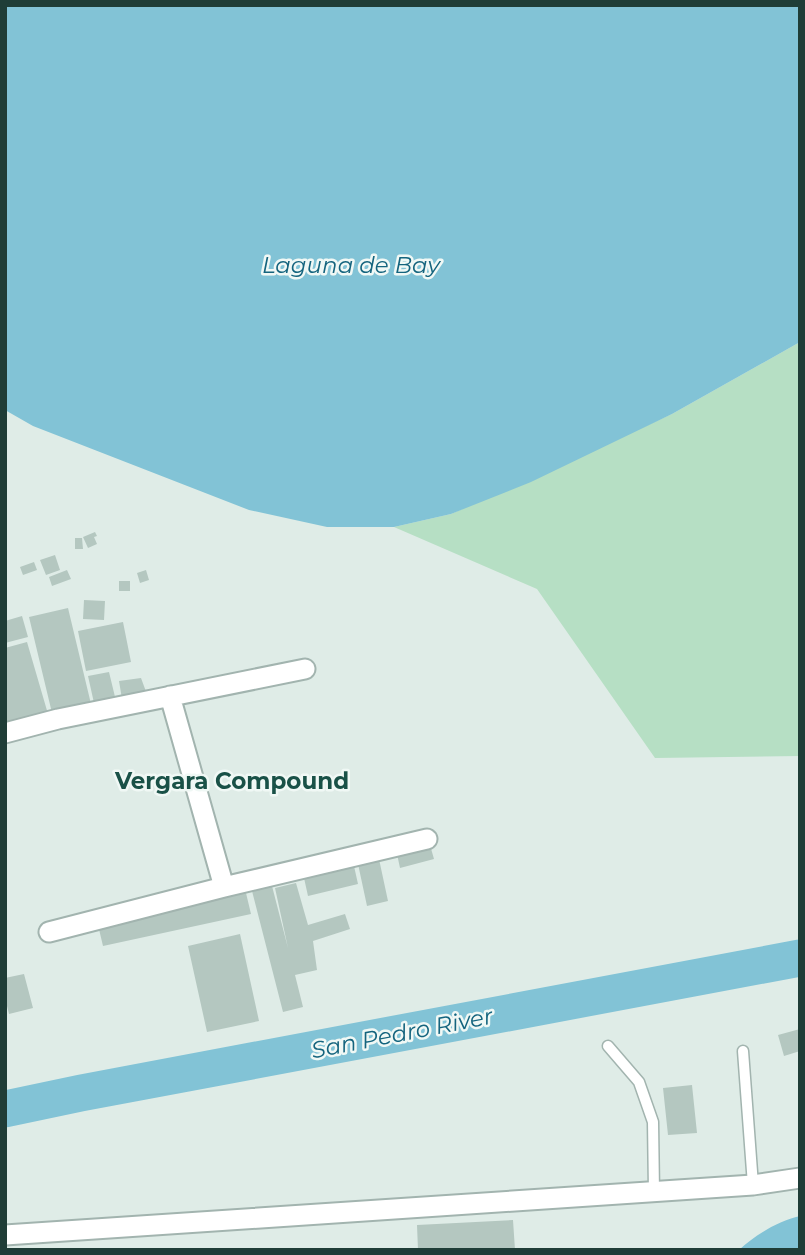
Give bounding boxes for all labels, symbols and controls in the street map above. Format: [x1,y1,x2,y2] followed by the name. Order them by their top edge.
[262,251,442,279] water label: Laguna de Bay
[114,767,349,795] district label: Vergara Compound
[309,1002,496,1064] water label: San Pedro River

